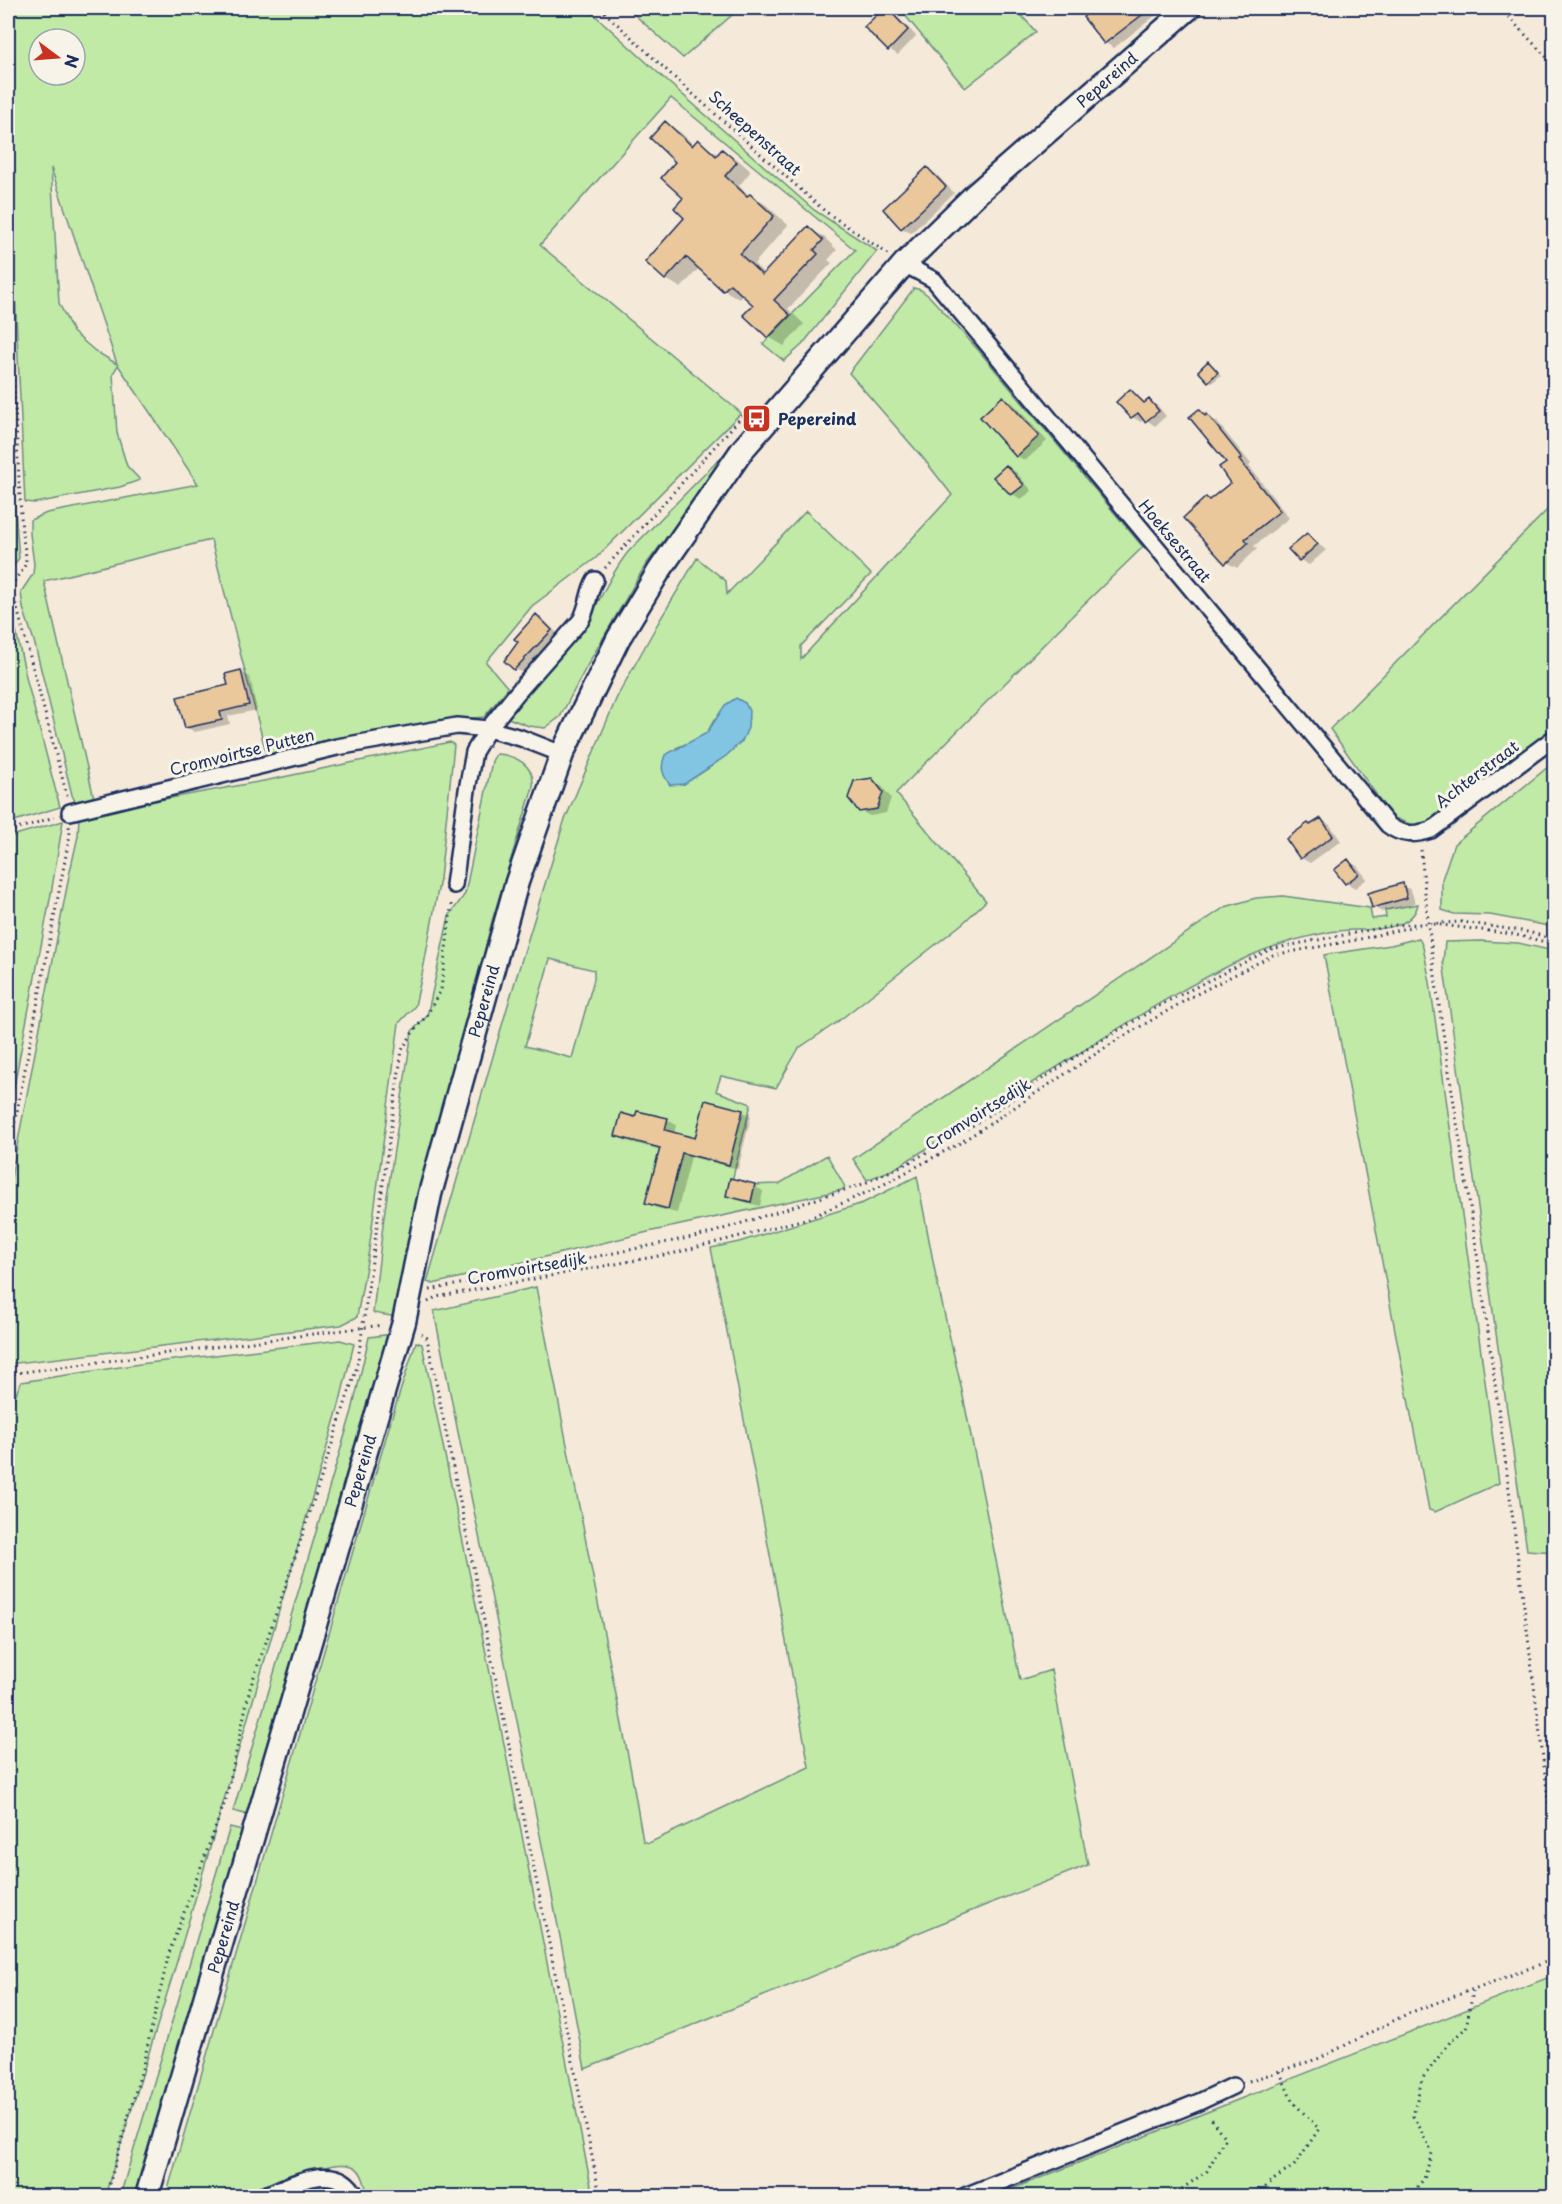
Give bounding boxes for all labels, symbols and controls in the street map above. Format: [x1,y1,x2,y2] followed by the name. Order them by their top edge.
[27,27,87,87] north arrow
[1070,45,1142,113] street label: Pepereind
[59,52,86,71] text: N
[704,84,808,181] street label: Scheepenstraat
[741,403,773,435] bus stop icon: Pepereind
[778,406,857,430] place label: Pepereind
[1134,493,1218,588] street label: Hoeksestraat
[167,721,317,781] street label: Cromvoirtse Putten
[1430,733,1524,813] street label: Achterstraat
[461,961,504,1040] street label: Pepereind
[920,1071,1035,1155] street label: Cromvoirtsedijk
[465,1245,589,1289] street label: Cromvoirtsedijk
[337,1431,381,1510] street label: Pepereind
[200,1897,244,1976] street label: Pepereind

